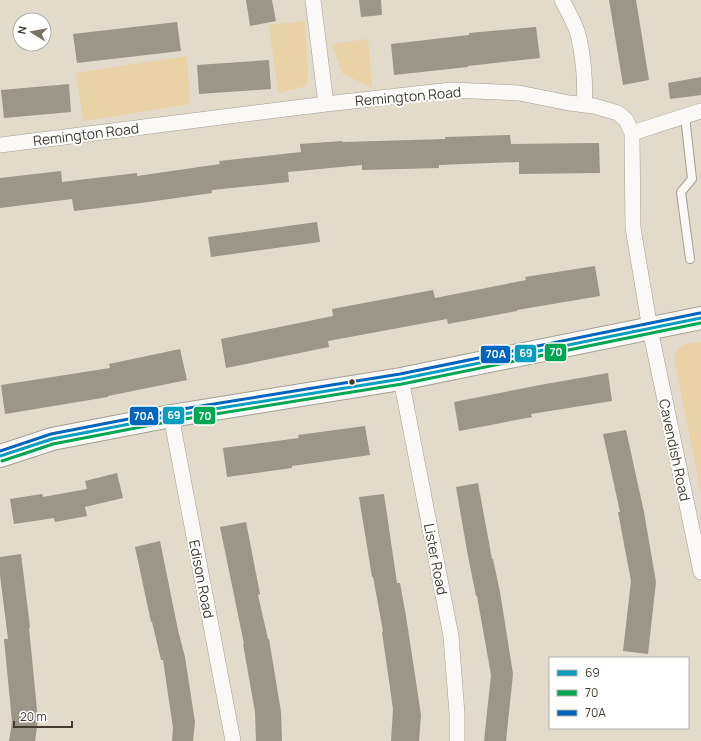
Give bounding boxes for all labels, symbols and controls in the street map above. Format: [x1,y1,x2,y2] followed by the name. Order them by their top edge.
[12,12,52,52] north arrow
[14,25,30,35] text: N
[354,82,462,110] street label: Remington Road
[32,118,140,150] street label: Remington Road
[544,343,567,362] line badge: 70
[514,344,537,363] line badge: 69
[549,344,563,359] text: 70
[480,345,511,364] line badge: 70A
[519,345,533,360] text: 69
[486,346,507,361] text: 70A
[347,377,357,387] unlabelled marker
[655,397,695,503] street label: Cavendish Road
[129,406,159,426] line badge: 70A
[162,406,185,425] line badge: 69
[193,406,216,425] line badge: 70
[167,407,181,422] text: 69
[134,408,155,423] text: 70A
[198,408,212,423] text: 70
[420,522,452,596] street label: Lister Road
[185,538,219,620] street label: Edison Road
[549,657,689,729] legend
[585,664,600,681] text: 69
[585,684,598,701] text: 70
[14,703,72,729] scale bar
[585,704,606,721] text: 70A
[20,708,47,725] text: 20 m

